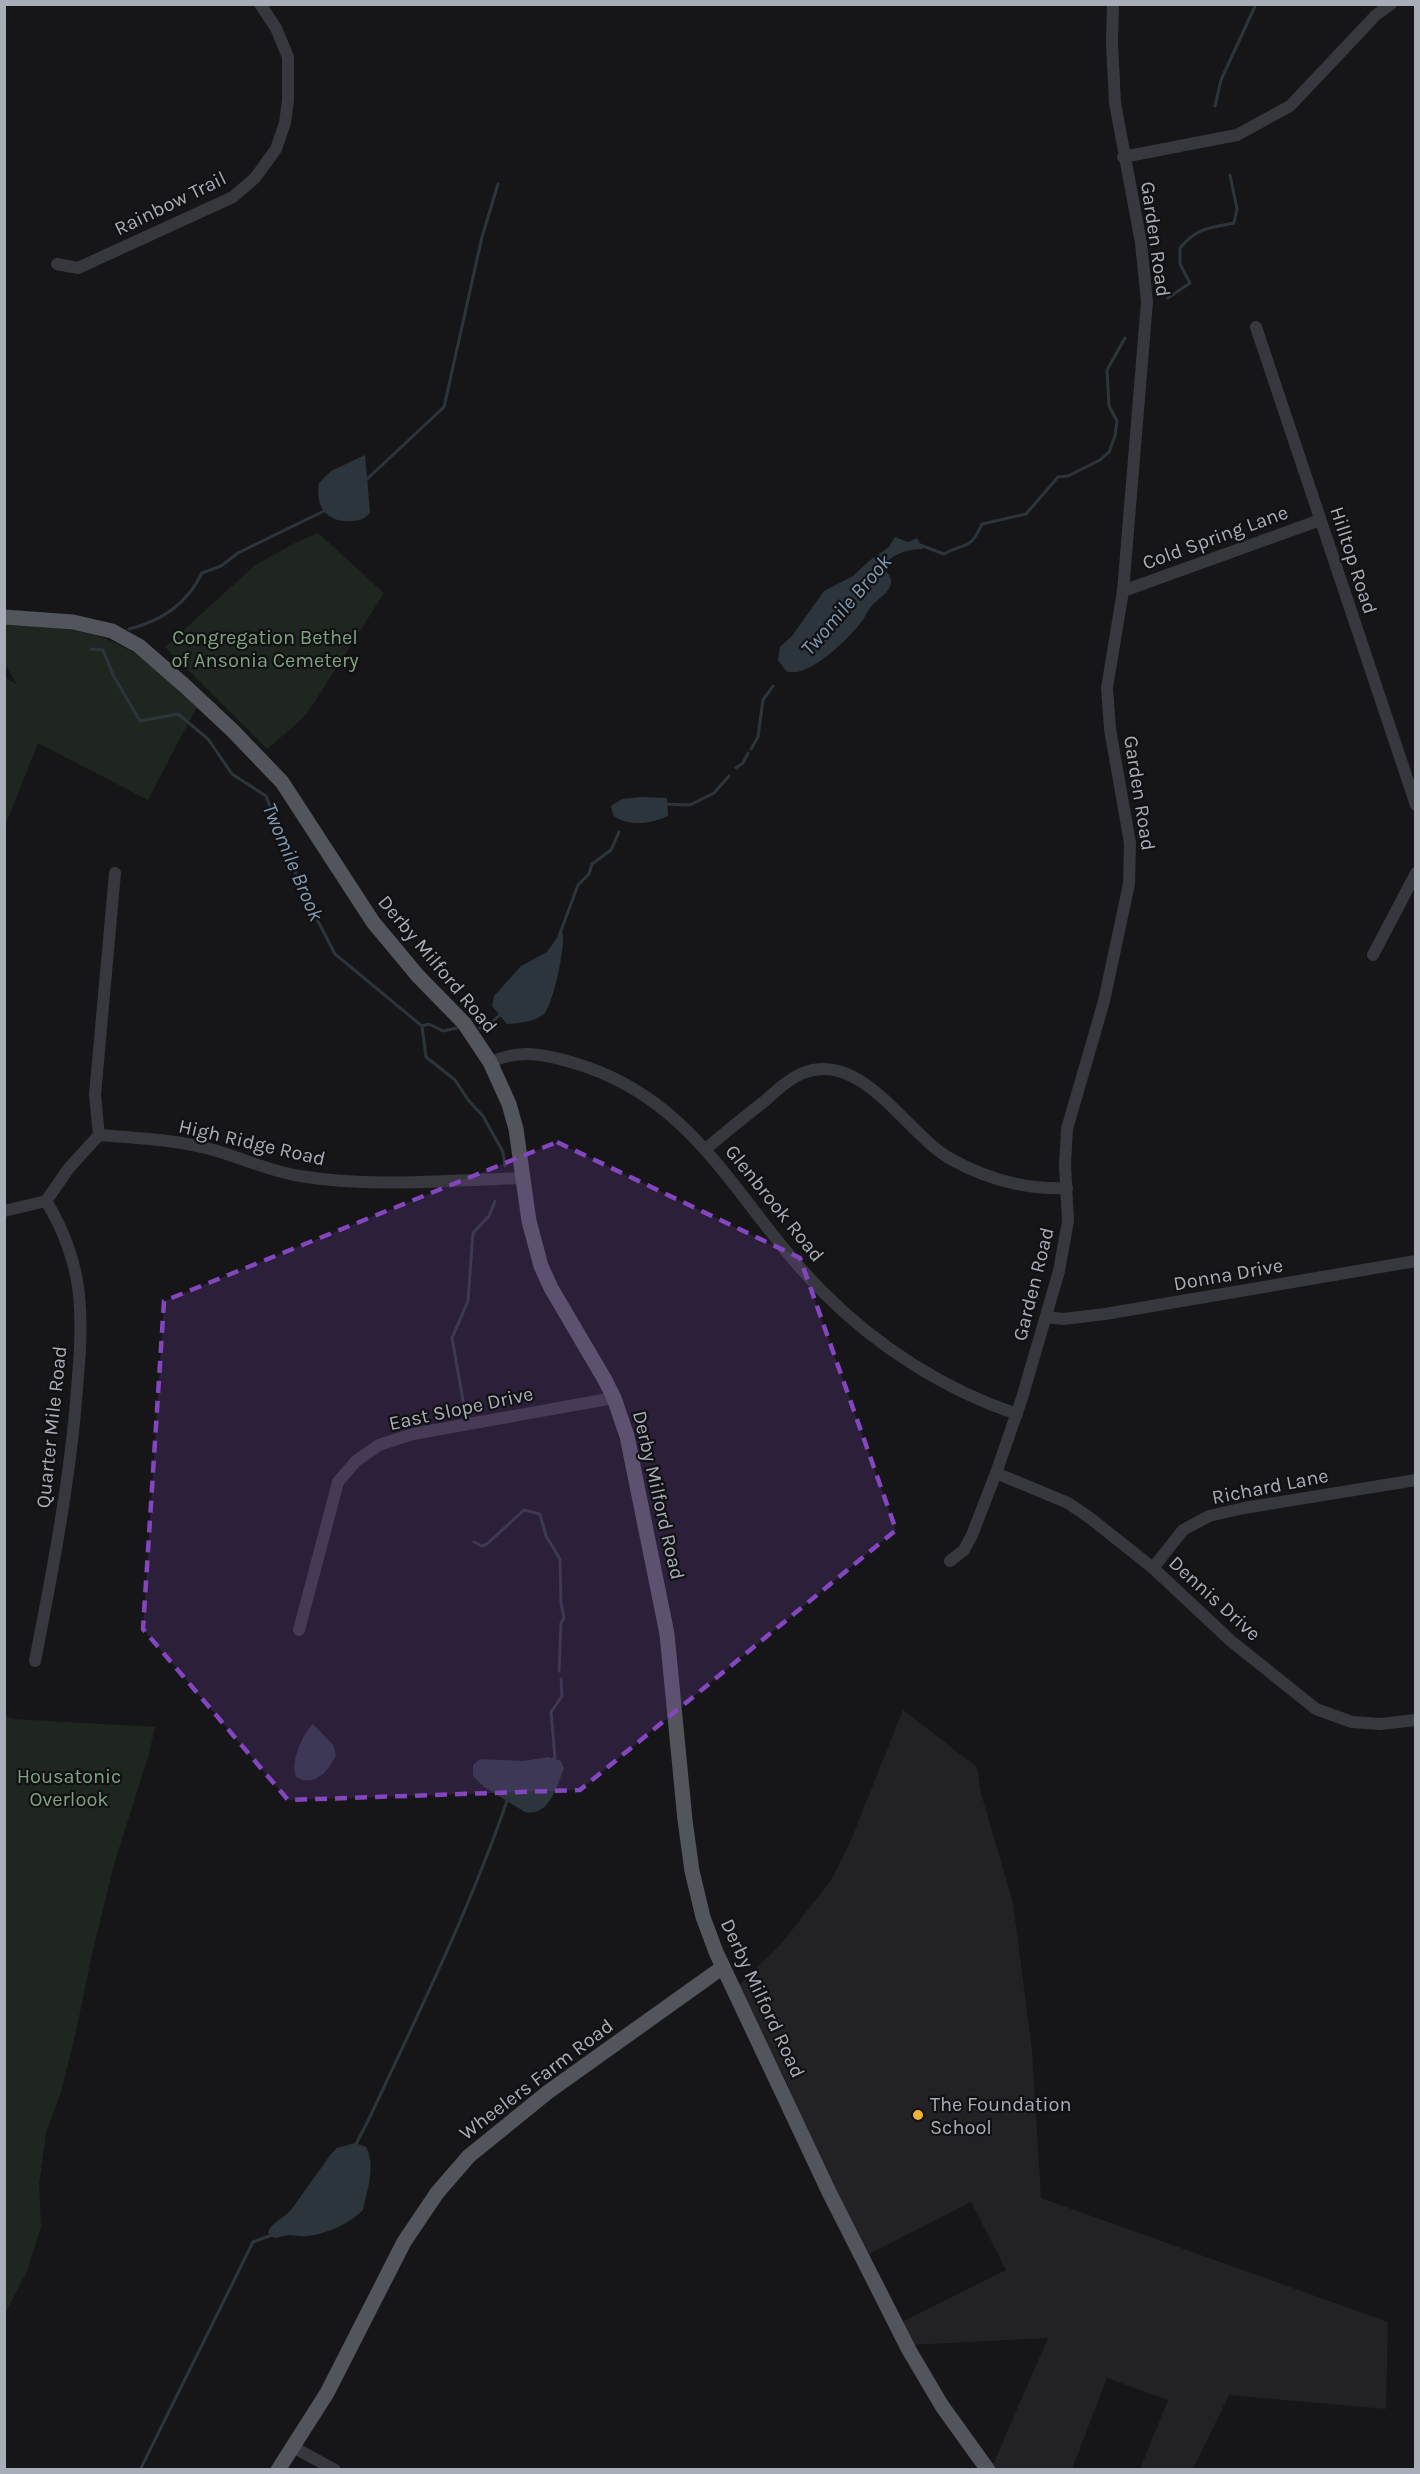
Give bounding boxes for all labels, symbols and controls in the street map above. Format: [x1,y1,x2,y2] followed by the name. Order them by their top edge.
[110,166,230,240] street label: Rainbow Trail
[1136,180,1175,298] street label: Garden Road
[1139,500,1291,574] street label: Cold Spring Lane
[1325,504,1382,617] street label: Hilltop Road
[796,549,897,660] water label: Twomile Brook
[171,626,359,672] park label: Congregation Bethel of Ansonia Cemetery
[1119,734,1160,852] street label: Garden Road
[257,799,329,925] water label: Twomile Brook
[373,891,502,1038] street label: Derby Milford Road
[176,1114,327,1171] street label: High Ridge Road
[720,1140,829,1266] street label: Glenbrook Road
[1008,1225,1059,1343] street label: Garden Road
[1172,1254,1285,1295] street label: Donna Drive
[32,1345,71,1509] street label: Quarter Mile Road
[387,1382,535,1435] street label: East Slope Drive
[628,1408,689,1582] street label: Derby Milford Road
[1210,1464,1330,1509] street label: Richard Lane
[1164,1551,1265,1646] street label: Dennis Drive
[17,1765,121,1811] park label: Housatonic Overlook
[716,1915,809,2081] street label: Derby Milford Road
[455,2014,618,2145] street label: Wheelers Farm Road
[930,2093,1071,2139] place label: The Foundation School
[911,2108,925,2122] marker: The Foundation School

